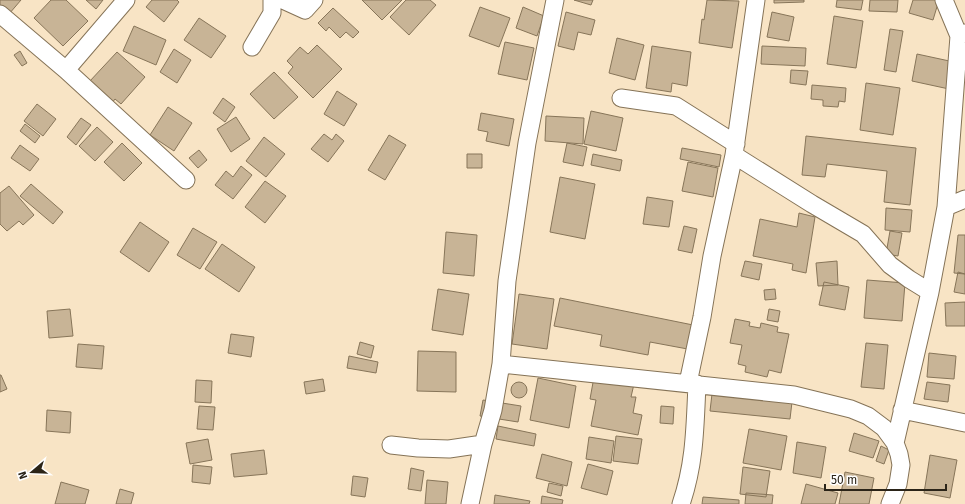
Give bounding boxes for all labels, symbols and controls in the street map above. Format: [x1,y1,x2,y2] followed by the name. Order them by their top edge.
[12,452,52,492] north arrow
[825,466,946,492] scale bar
[16,470,30,481] text: N
[831,473,857,487] text: 50 m

